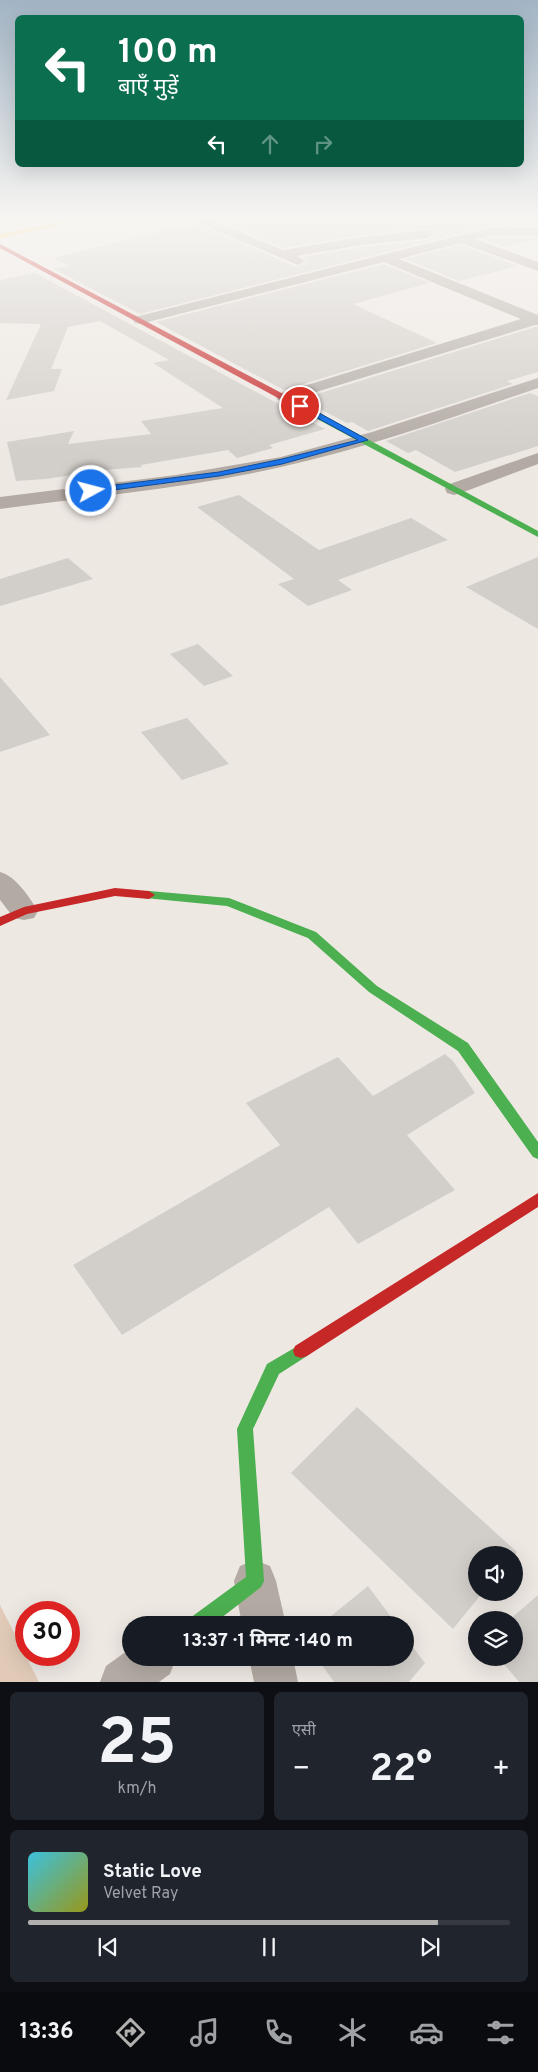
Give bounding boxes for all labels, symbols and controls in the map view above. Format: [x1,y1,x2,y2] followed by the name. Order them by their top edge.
[118,31,218,75] text: 100 m
[35,35,100,100] icon: left
[118,75,179,102] text: बाएँ मुड़ें
[203,130,231,158] icon: left
[256,130,284,158] icon: ahead
[309,130,337,158] icon: right
[279,385,321,427] pin
[286,392,314,420] icon: arrive
[64,464,116,516] position arrow
[468,1546,523,1666] map controls
[468,1546,523,1601] button: sound
[15,1601,80,1666] speed limit sign: 30
[468,1611,523,1666] button: layers
[183,1629,353,1653] text: 13:37 · 1 मिनट · 140 m
[97,1705,177,1787] text: 25
[292,1721,316,1741] text: एसी
[370,1746,432,1795] text: 22°
[292,1752,310,1788] text: −
[492,1752,510,1788] text: +
[118,1779,156,1799] text: km/h
[103,1860,202,1884] text: Static Love
[103,1884,178,1904] text: Velvet Ray
[94,1933,122,1961] icon: previous
[255,1933,283,1961] icon: pause
[416,1933,444,1961] icon: next
[113,2015,148,2050] icon: directions
[187,2015,222,2050] icon: music
[261,2015,296,2050] icon: phone
[335,2015,370,2050] icon: climate
[409,2015,444,2050] icon: car
[483,2015,518,2050] icon: filters
[20,2019,74,2046] text: 13:36

